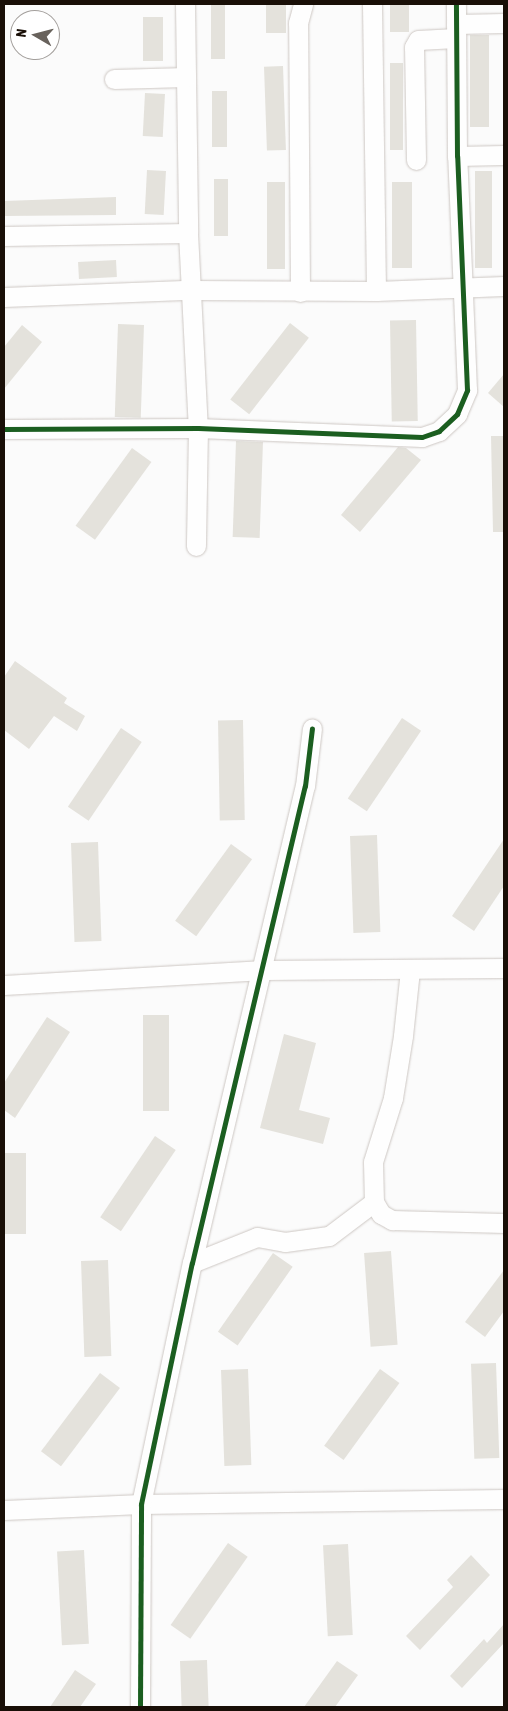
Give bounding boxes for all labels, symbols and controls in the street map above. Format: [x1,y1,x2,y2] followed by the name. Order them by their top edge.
[10,10,60,60] north arrow
[13,28,30,38] text: N

